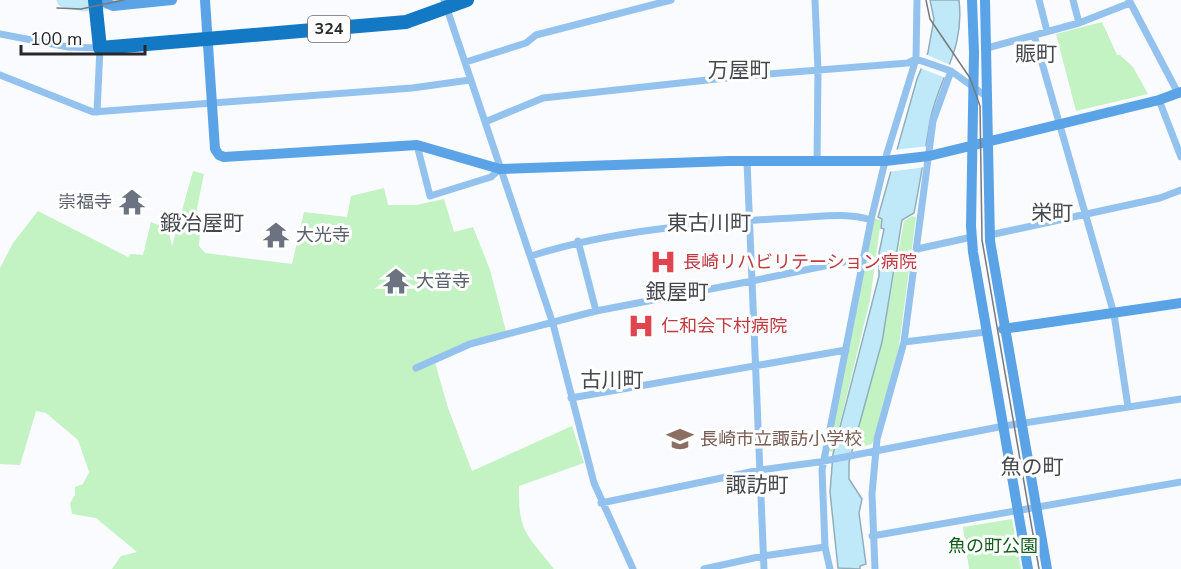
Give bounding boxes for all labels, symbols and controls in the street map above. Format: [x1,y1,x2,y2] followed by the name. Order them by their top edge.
[308,16,350,42] road number: 324
[21,18,146,56] scale bar
[30,27,82,51] text: 100 m
[1015,40,1057,68] district label: 賑町
[708,56,771,84] district label: 万屋町
[117,187,147,217] temple icon: 崇福寺
[58,190,112,214] place label: 崇福寺
[1031,199,1073,227] district label: 栄町
[160,209,244,237] district label: 鍛冶屋町
[667,209,751,237] district label: 東古川町
[261,220,291,250] temple icon: 大光寺
[296,223,350,247] place label: 大光寺
[648,247,678,277] hospital icon: 長崎リハビリテーション病院
[683,250,917,274] place label: 長崎リハビリテーション病院
[381,266,411,296] temple icon: 大音寺
[416,269,470,293] place label: 大音寺
[646,278,709,306] district label: 銀屋町
[626,311,656,341] hospital icon: 仁和会下村病院
[661,314,787,338] place label: 仁和会下村病院
[581,366,644,394] district label: 古川町
[665,424,695,454] school or university icon: 長崎市立諏訪小学校
[700,427,862,451] place label: 長崎市立諏訪小学校
[1001,453,1064,481] district label: 魚の町
[726,471,789,499] district label: 諏訪町
[948,534,1038,558] park label: 魚の町公園

